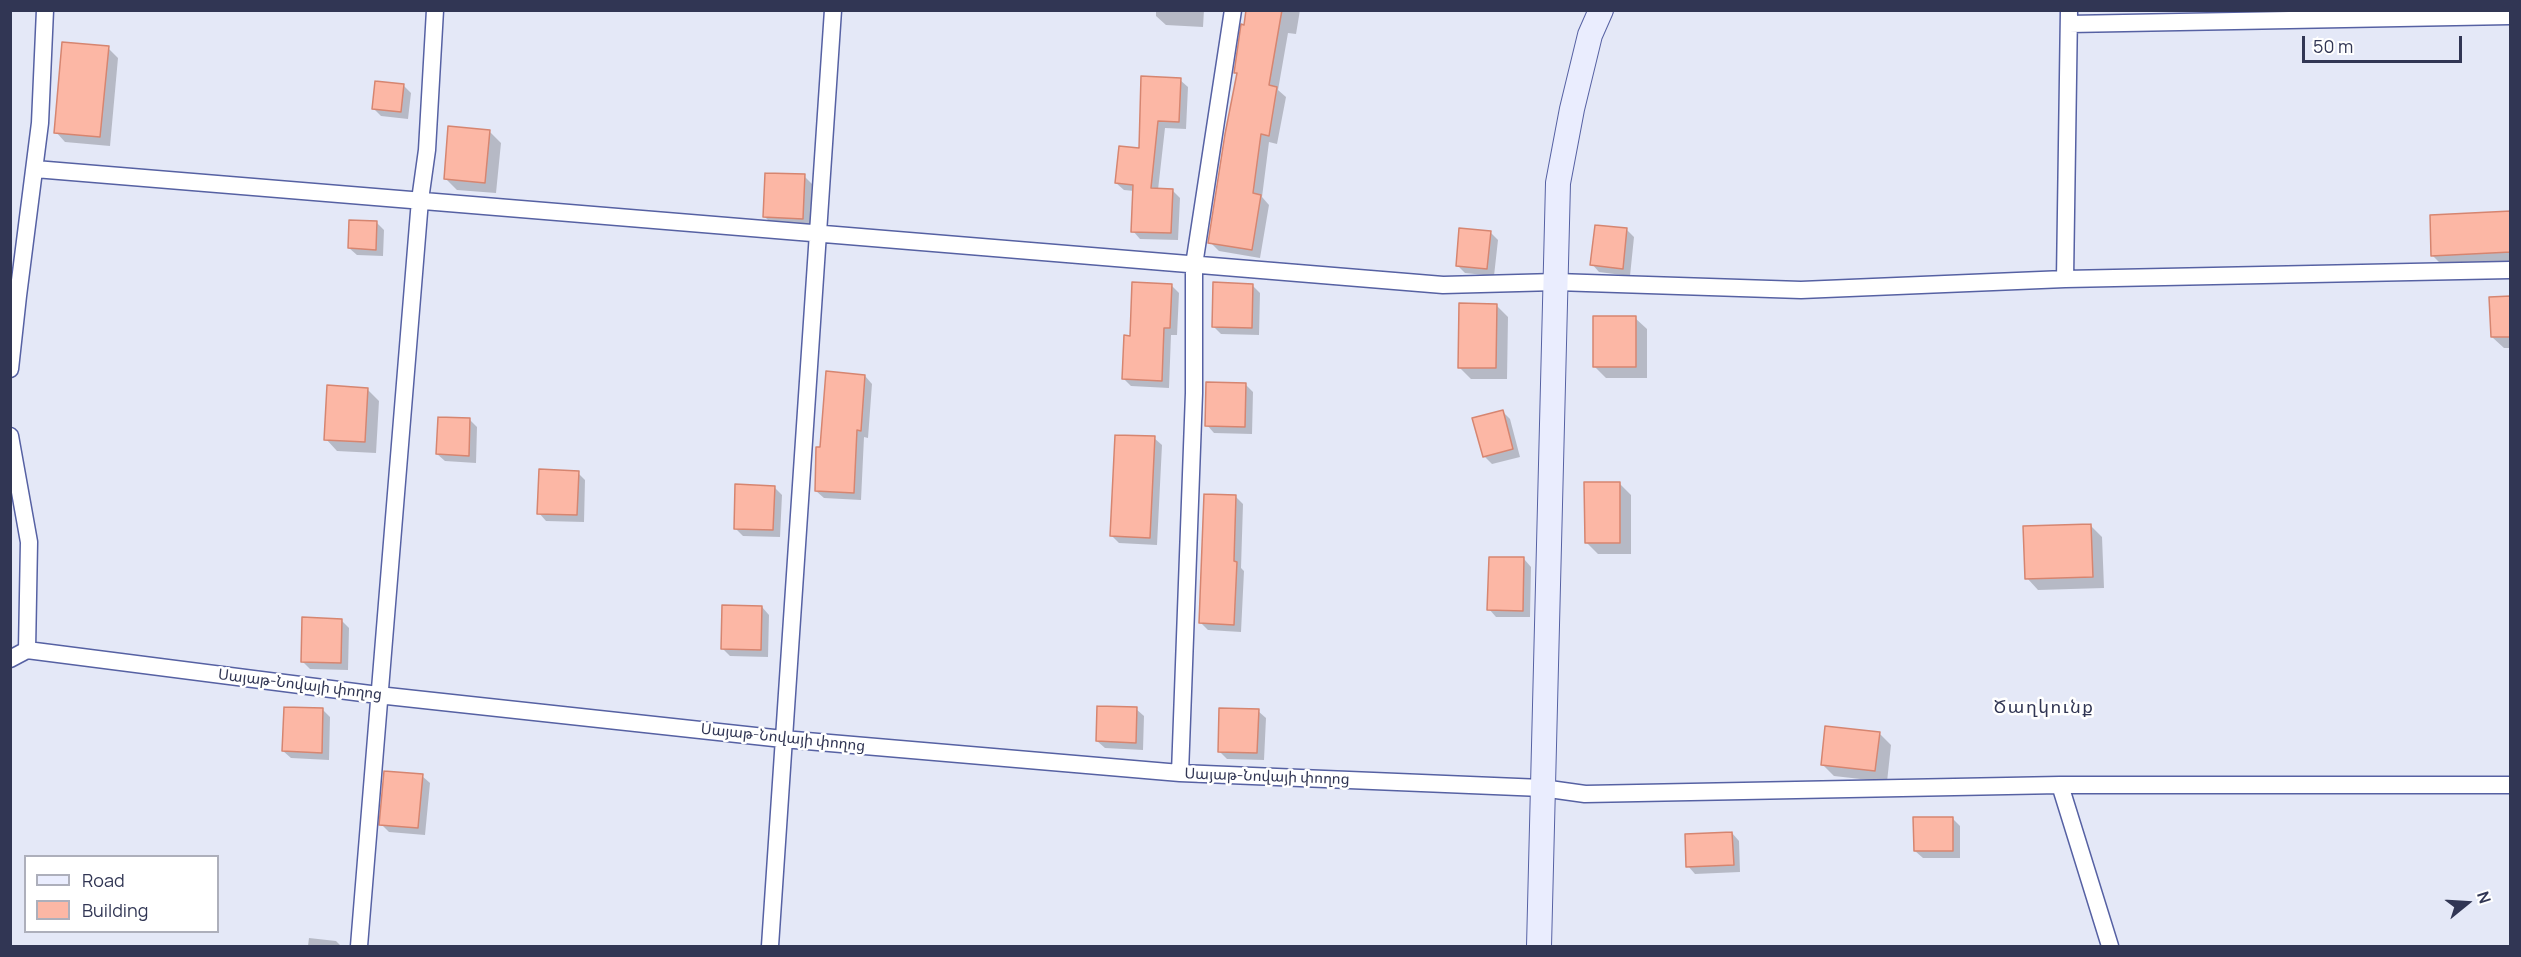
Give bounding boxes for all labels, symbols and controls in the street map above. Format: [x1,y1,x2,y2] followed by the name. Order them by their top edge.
[2305,24,2466,62] scale bar
[2313,34,2353,58] text: 50 m
[217,666,383,704] street label: Սայաթ-Նովայի փողոց
[1994,697,2094,719] district label: Ծաղկունք
[700,720,866,756] street label: Սայաթ-Նովայի փողոց
[1184,765,1350,789] street label: Սայաթ-Նովայի փողոց
[24,855,219,933] legend
[82,868,125,892] text: Road
[2437,873,2497,933] north arrow
[2472,889,2496,906] text: N
[82,898,148,922] text: Building

